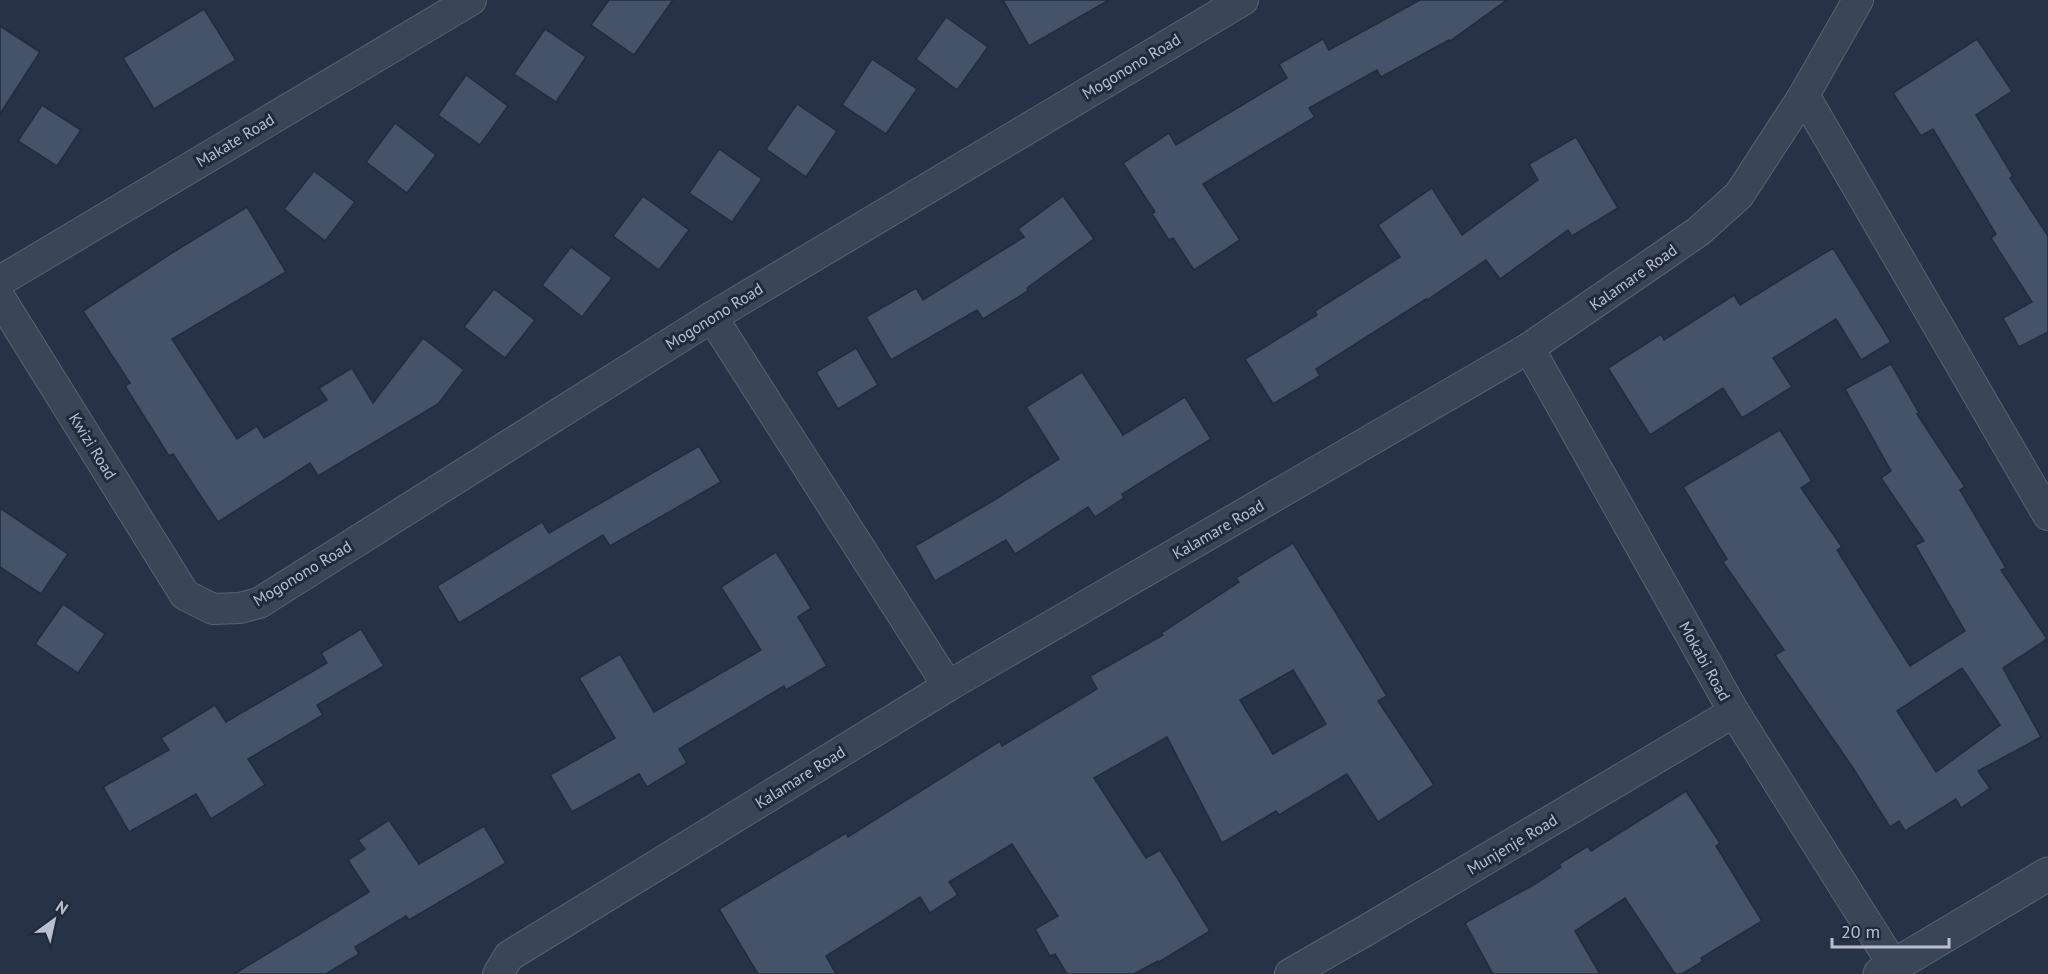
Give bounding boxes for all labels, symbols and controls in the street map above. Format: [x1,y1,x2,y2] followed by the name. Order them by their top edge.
[1078,29,1184,103] street label: Mogonono Road
[192,109,278,171] street label: Makate Road
[1585,239,1681,315] street label: Kalamare Road
[662,278,766,354] street label: Mogonono Road
[65,409,121,483] street label: Kwizi Road
[1169,495,1267,563] street label: Kalamare Road
[249,536,355,610] street label: Mogonono Road
[1675,618,1735,704] street label: Mokabi Road
[751,741,849,813] street label: Kalamare Road
[1463,809,1561,879] street label: Munjenje Road
[24,890,84,950] north arrow
[52,896,72,919] text: N
[1832,911,1949,949] scale bar
[1841,920,1880,943] text: 20 m

